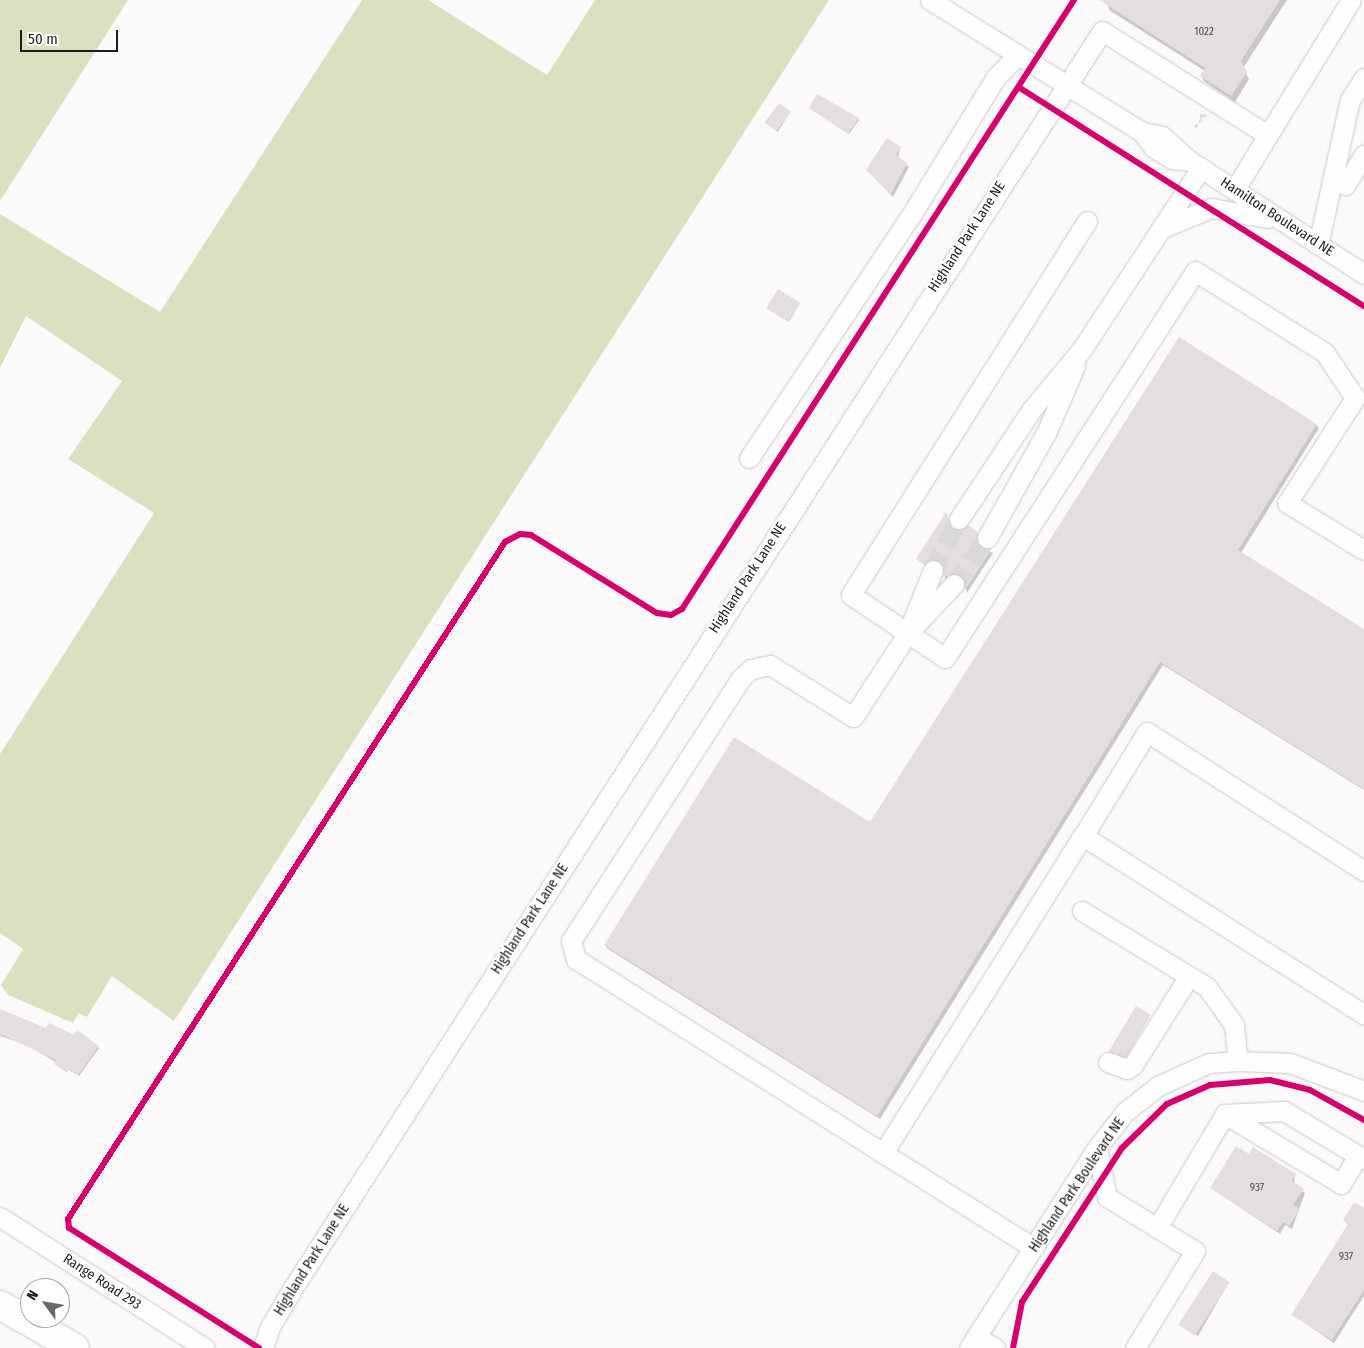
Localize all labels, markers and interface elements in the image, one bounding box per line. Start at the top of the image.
scale bar [22,20,120,52]
house number: 1022 [1194,25,1214,39]
text: 50 m [28,30,58,48]
street label: Hamilton Boulevard NE [1217,174,1337,260]
street label: Highland Park Lane NE [925,179,1009,295]
street label: Highland Park Lane NE [706,520,790,636]
street label: Highland Park Lane NE [488,861,572,977]
street label: Highland Park Boulevard NE [1026,1114,1128,1256]
house number: 937 [1250,1181,1264,1195]
street label: Highland Park Lane NE [271,1201,353,1319]
house number: 937 [1339,1250,1353,1264]
street label: Range Road 293 [60,1251,144,1313]
north arrow [20,1278,70,1328]
text: N [23,1287,42,1303]

